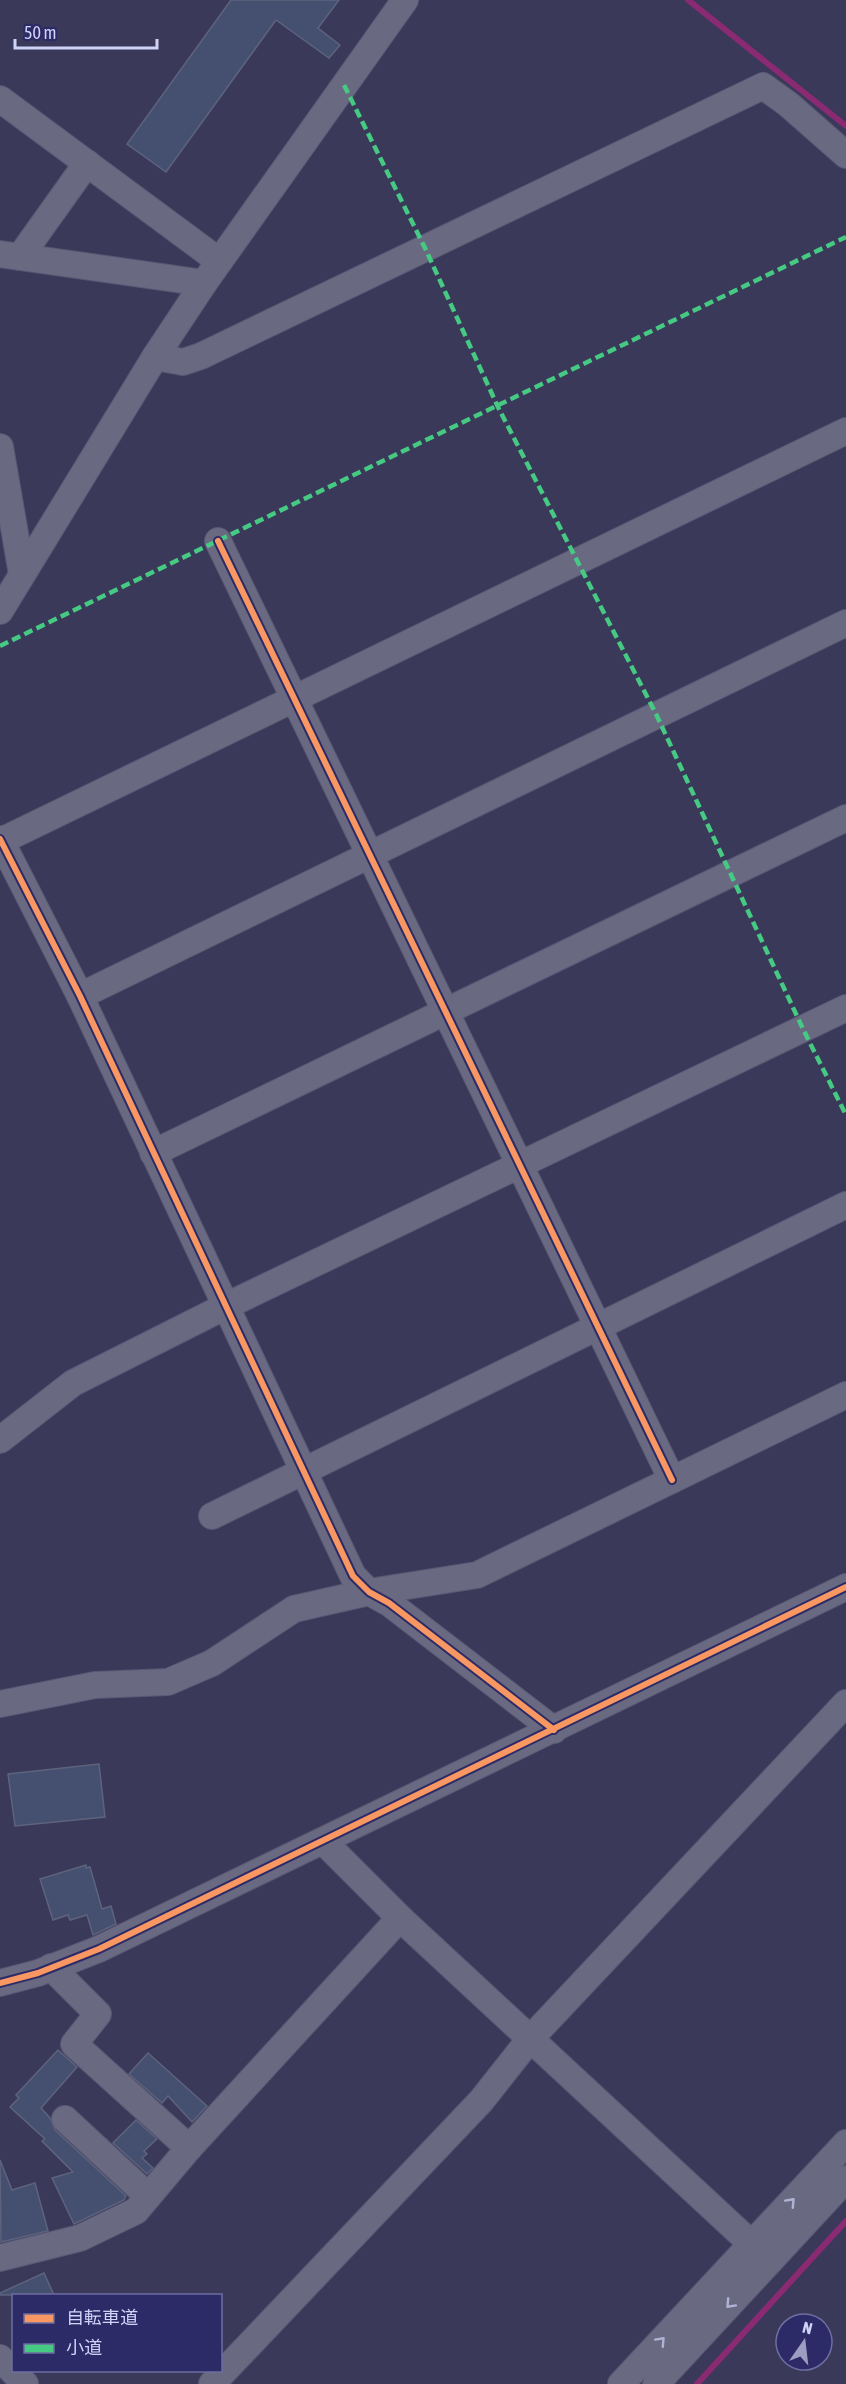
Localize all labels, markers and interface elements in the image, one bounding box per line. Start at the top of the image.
scale bar [15,12,158,50]
text: 50 m [24,22,56,43]
one-way arrow [784,2199,795,2209]
legend [12,2294,222,2372]
one-way arrow [726,2298,737,2308]
text: 自転車道 [66,2307,138,2328]
north arrow [774,2312,834,2372]
text: N [801,2318,814,2337]
text: 小道 [66,2337,102,2358]
one-way arrow [654,2338,665,2348]

